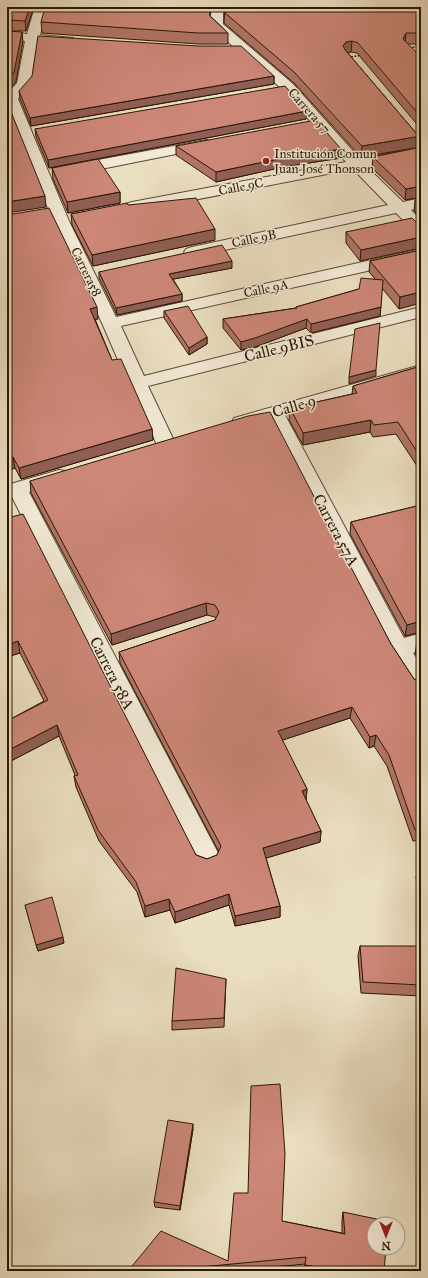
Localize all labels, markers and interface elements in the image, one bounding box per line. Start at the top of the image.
street label: Carrera 57 [284,85,334,137]
place label: Institución Comun Juan José Thonson [272,146,377,177]
marker: Institución Comun Juan José Thonson [261,156,271,166]
street label: Calle 9C [217,175,265,199]
street label: Calle 9B [230,226,278,252]
street label: Carrera58 [67,245,105,299]
street label: Calle 9A [242,276,290,302]
street label: Calle 9BIS [242,330,316,366]
street label: Calle 9 [270,391,318,421]
street label: Carrera 57A [309,491,363,570]
street label: Carrera 58A [86,633,139,713]
north arrow [366,1216,406,1256]
text: N [381,1239,391,1252]

